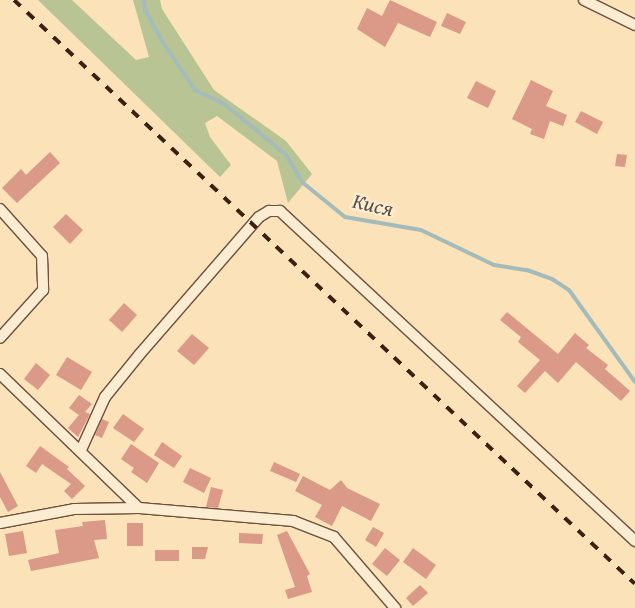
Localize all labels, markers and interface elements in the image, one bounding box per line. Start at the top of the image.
water label: Кися [350,188,396,222]

